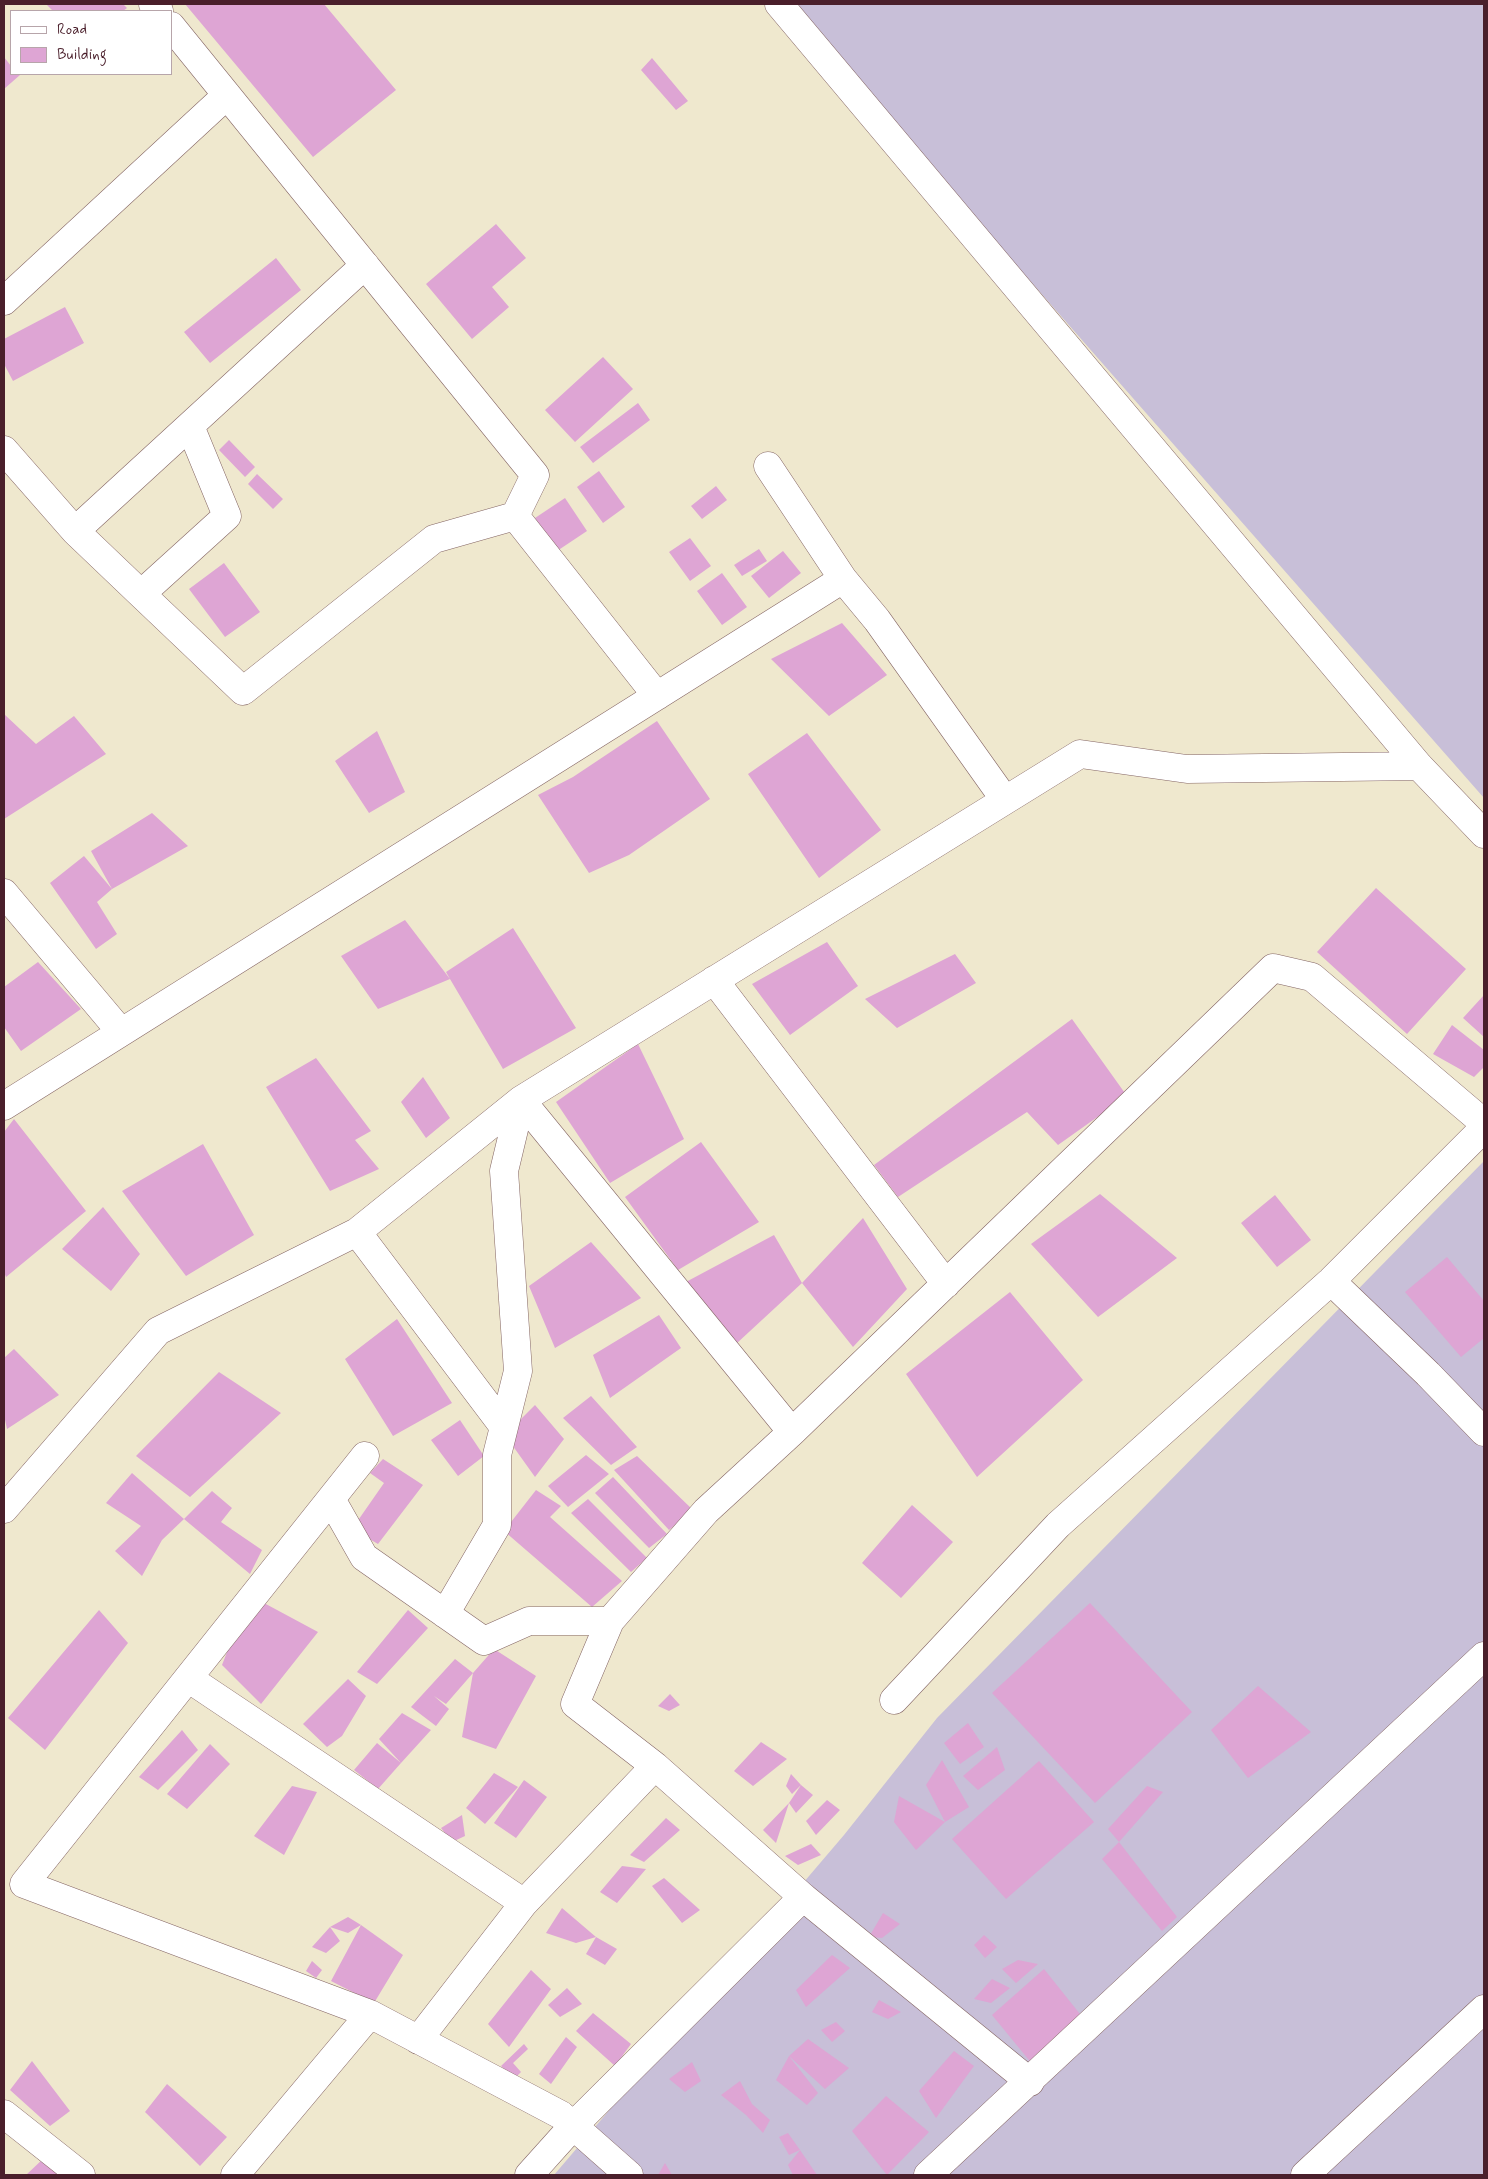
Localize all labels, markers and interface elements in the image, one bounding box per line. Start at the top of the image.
legend [10,10,172,75]
text: Road [57,20,87,40]
text: Building [57,45,107,65]

